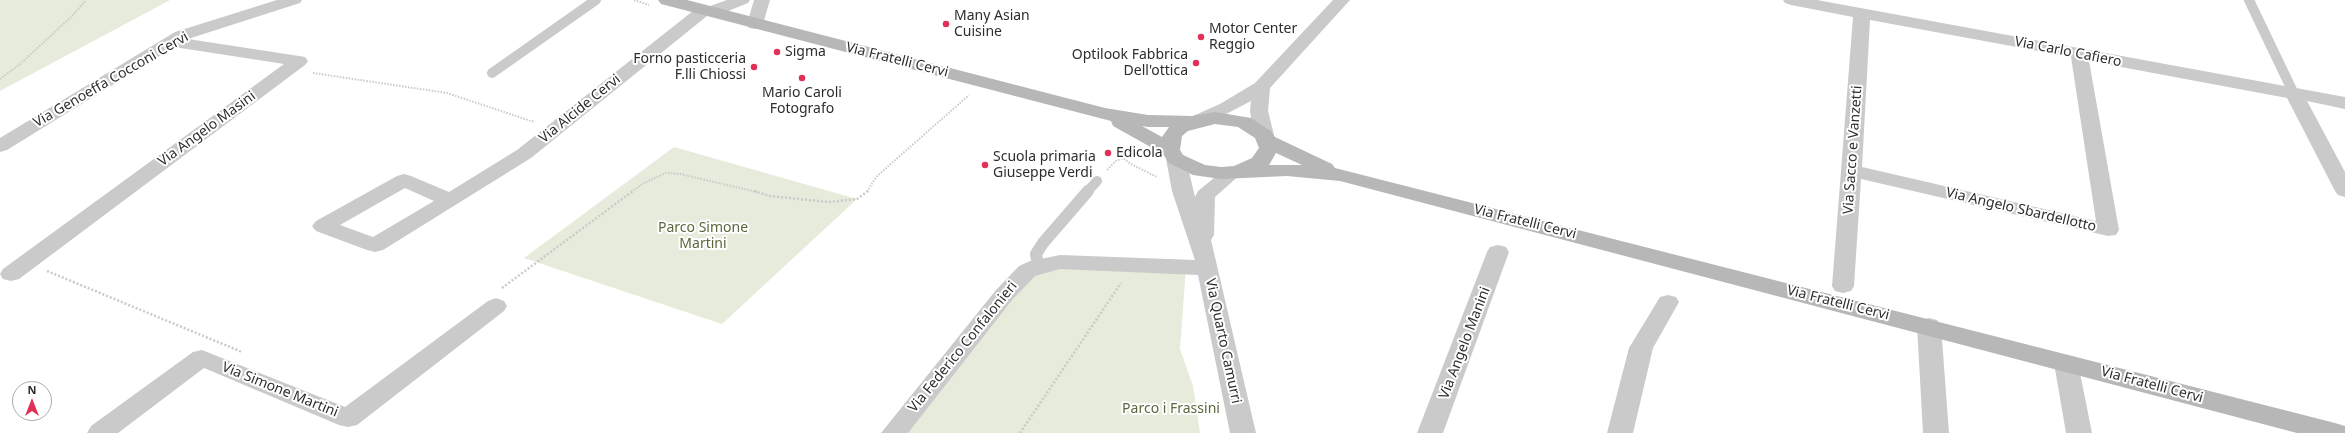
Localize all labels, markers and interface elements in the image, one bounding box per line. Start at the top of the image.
place label: Many Asian Cuisine [954,8,1030,40]
marker: Many Asian Cuisine [941,19,951,29]
place label: Motor Center Reggio [1209,21,1297,54]
street label: Via Genoeffa Cocconi Cervi [31,29,191,131]
marker: Motor Center Reggio [1196,32,1206,42]
street label: Via Carlo Cafiero [2013,33,2123,71]
street label: Via Fratelli Cervi [844,39,950,81]
place label: Sigma [785,44,826,60]
marker: Sigma [772,47,782,57]
place label: Optilook Fabbrica Dell'ottica [1072,47,1188,80]
place label: Forno pasticceria F.lli Chiossi [633,51,746,84]
marker: Optilook Fabbrica Dell'ottica [1191,58,1201,68]
marker: Forno pasticceria F.lli Chiossi [749,62,759,72]
street label: Via Alcide Cervi [536,71,624,147]
marker: Mario Caroli Fotografo [797,73,807,83]
place label: Mario Caroli Fotografo [762,85,842,118]
street label: Via Sacco e Vanzetti [1840,85,1866,215]
street label: Via Angelo Masini [155,88,259,170]
place label: Edicola [1116,145,1163,161]
marker: Edicola [1103,148,1113,158]
place label: Scuola primaria Giuseppe Verdi [993,149,1096,182]
marker: Scuola primaria Giuseppe Verdi [980,160,990,170]
street label: Via Angelo Sbardellotto [1944,185,2098,235]
street label: Via Fratelli Cervi [1472,201,1578,243]
park label: Parco Simone Martini [658,220,748,252]
street label: Via Quarto Camurri [1202,277,1244,405]
street label: Via Federico Confalonieri [905,278,1021,416]
street label: Via Fratelli Cervi [1785,282,1891,324]
street label: Via Angelo Manini [1436,285,1494,401]
street label: Via Simone Martini [219,359,341,421]
street label: Via Fratelli Cervi [2099,363,2205,407]
north arrow [12,381,52,421]
text: N [28,382,36,397]
park label: Parco i Frassini [1122,401,1220,417]

